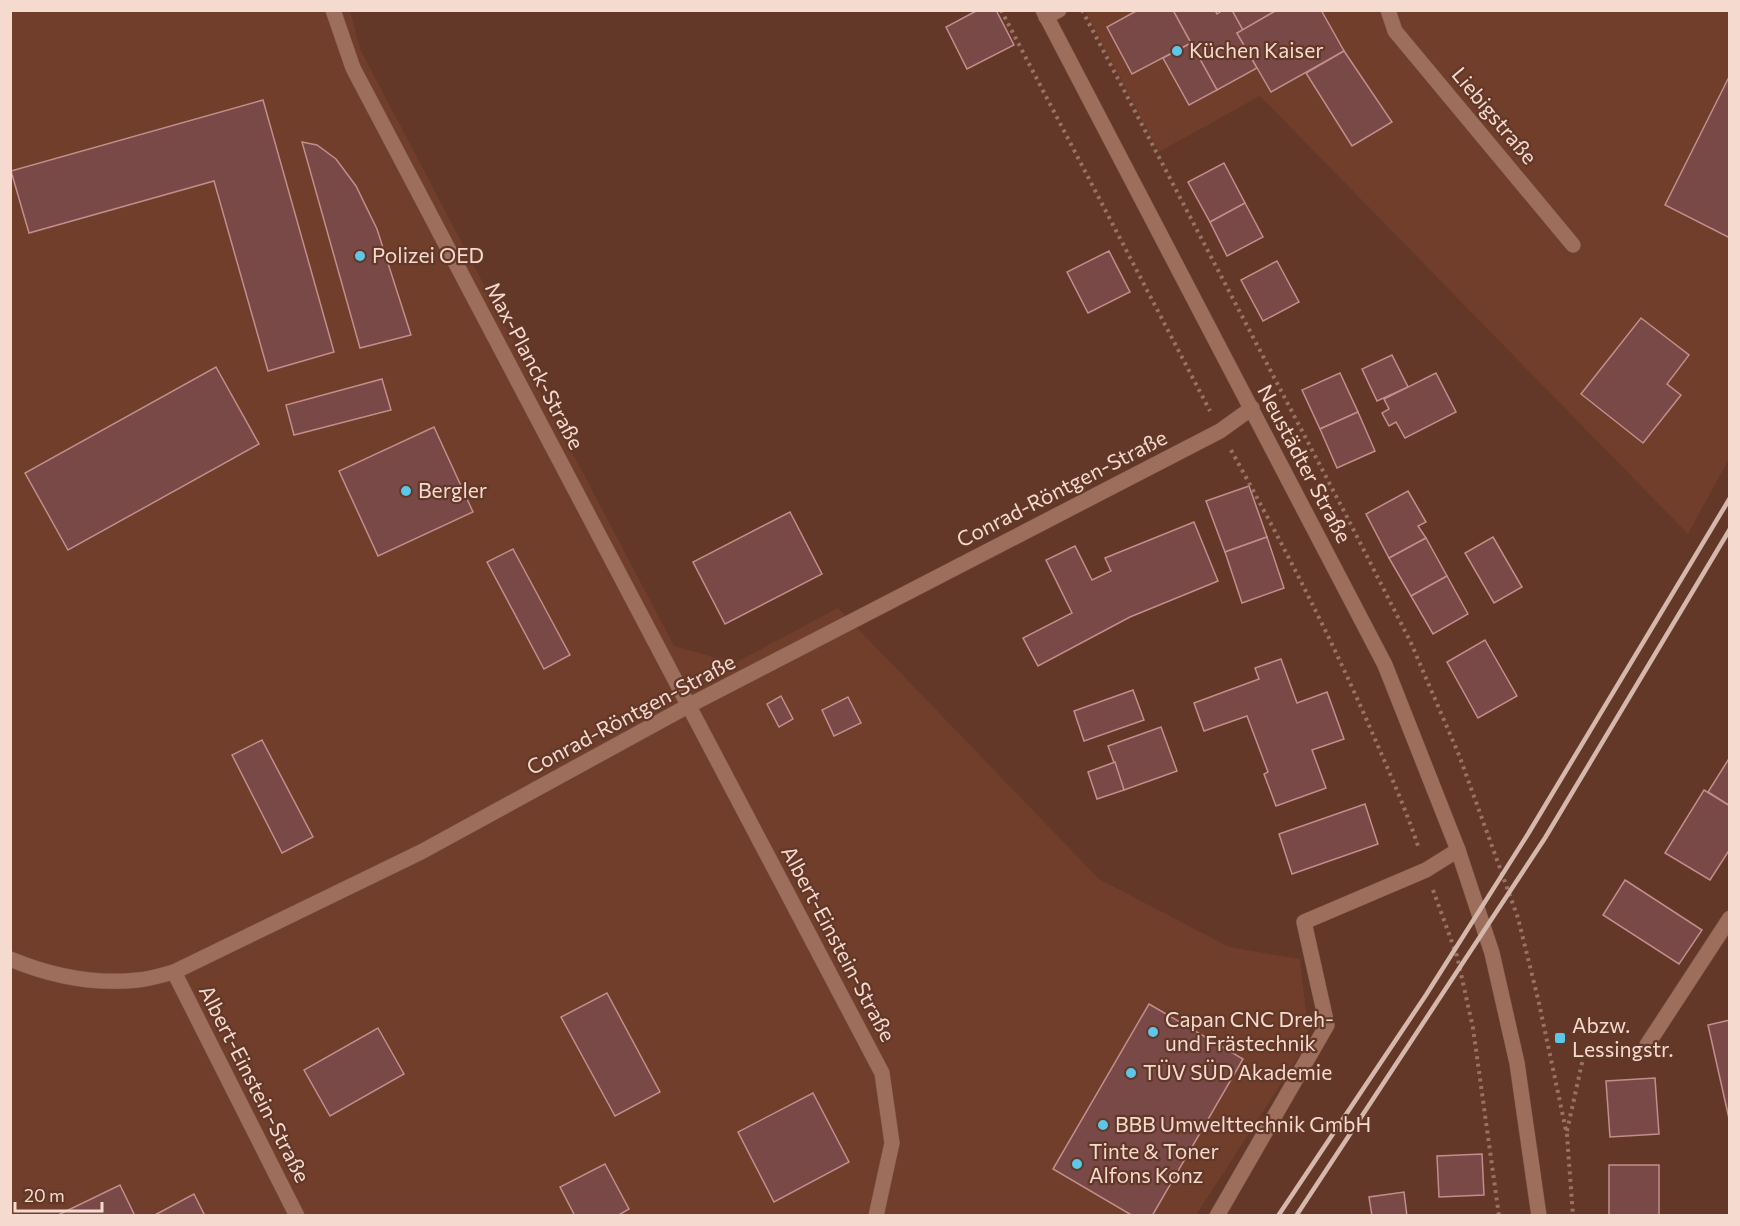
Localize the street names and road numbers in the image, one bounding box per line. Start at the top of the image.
street label: Liebigstraße [1447,62,1543,169]
street label: Max-Planck-Straße [481,277,590,453]
street label: Neustädter Straße [1253,380,1358,547]
street label: Conrad-Röntgen-Straße [952,424,1171,552]
street label: Conrad-Röntgen-Straße [522,648,739,779]
street label: Albert-Einstein-Straße [777,841,902,1045]
street label: Albert-Einstein-Straße [195,980,316,1186]

